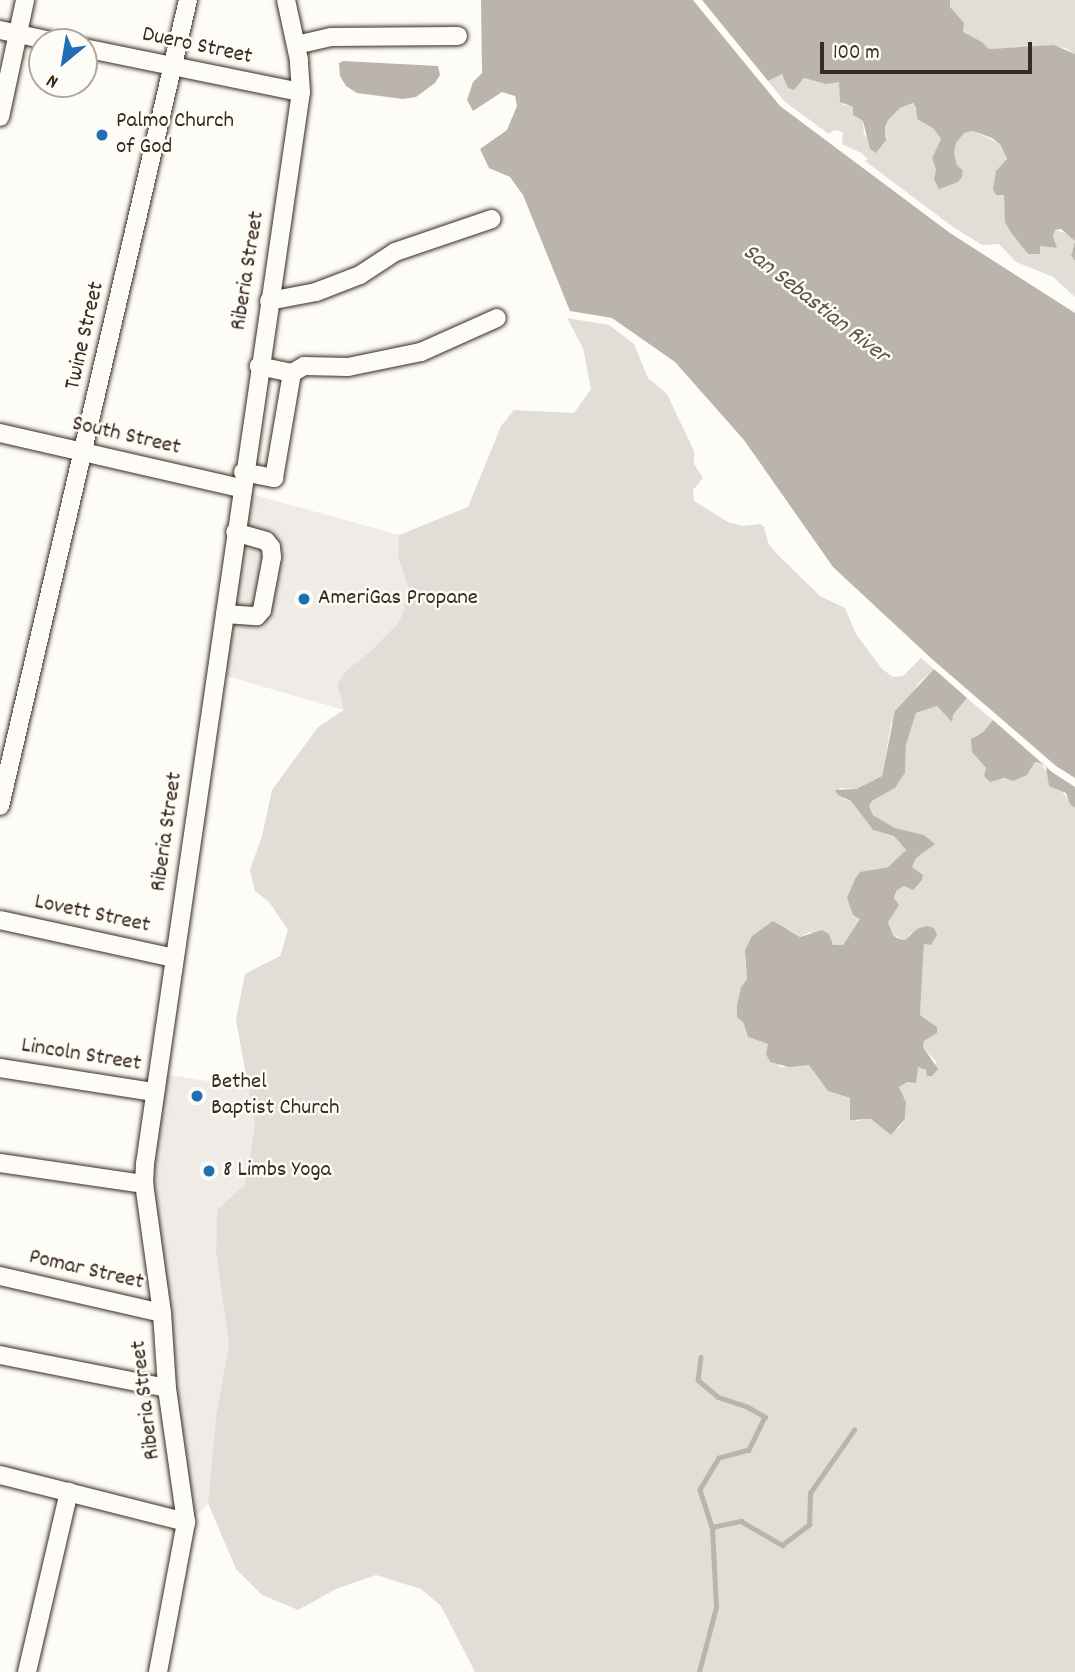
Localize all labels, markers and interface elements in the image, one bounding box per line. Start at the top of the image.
street label: Duero Street [139,22,255,72]
north arrow [28,28,98,98]
scale bar [823,28,1035,72]
text: 100 m [833,39,880,69]
text: N [42,66,64,94]
place label: Palmo Church of God [116,108,234,162]
marker: Palmo Church of God [94,127,110,143]
street label: Riberia Street [226,209,272,333]
water label: San Sebastian River [736,239,894,371]
street label: Twine Street [60,279,112,393]
street label: South Street [69,411,183,463]
place label: AmeriGas Propane [318,585,478,613]
marker: AmeriGas Propane [296,591,312,607]
street label: Riberia Street [146,771,190,893]
street label: Lovett Street [32,889,152,941]
street label: Lincoln Street [19,1033,143,1079]
place label: Bethel Baptist Church [211,1069,340,1123]
marker: Bethel Baptist Church [189,1088,205,1104]
place label: 8 Limbs Yoga [223,1157,331,1185]
marker: 8 Limbs Yoga [201,1163,217,1179]
street label: Pomar Street [26,1244,146,1298]
street label: Riberia Street [126,1339,168,1461]

